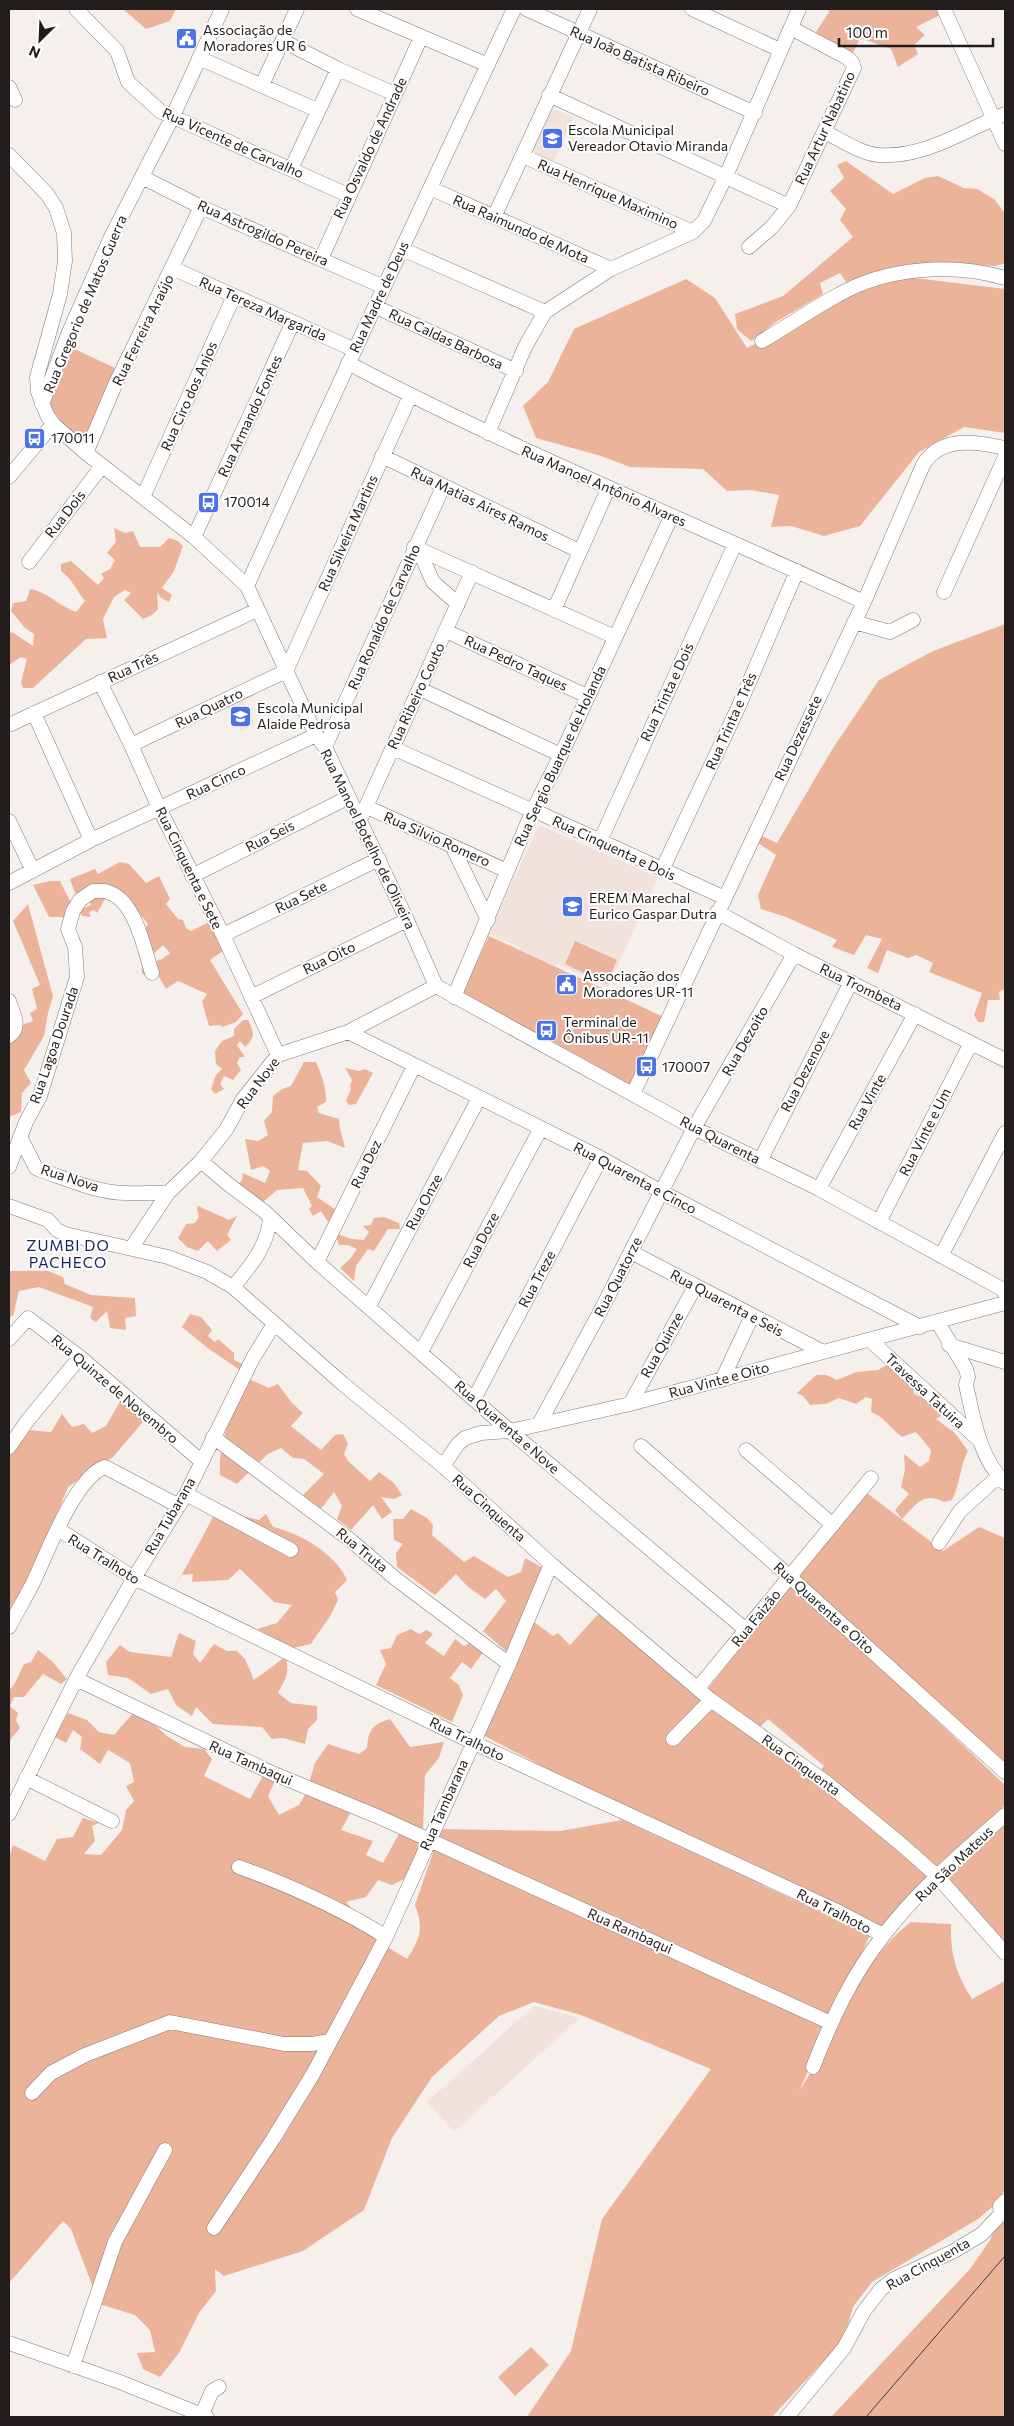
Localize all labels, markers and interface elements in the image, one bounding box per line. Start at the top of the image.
north arrow [15,15,65,65]
scale bar [839,15,993,47]
place label: Associação de Moradores UR 6 [203,21,307,54]
street label: Rua João Batista Ribeiro [567,22,713,99]
text: 100 m [846,23,888,41]
public building icon: Associação de Moradores UR 6 [175,26,199,50]
text: N [26,42,43,62]
street label: Rua Artur Nabatino [791,68,858,187]
street label: Rua Osvaldo de Andrade [329,74,410,221]
street label: Rua Vicente de Carvalho [160,104,307,181]
place label: Escola Municipal Vereador Otavio Miranda [568,121,728,154]
school or university icon: Escola Municipal Vereador Otavio Miranda [540,126,564,150]
street label: Rua Henrique Maximino [535,155,681,232]
street label: Rua Raimundo de Mota [450,191,592,266]
street label: Rua Astrogildo Pereira [195,196,331,269]
street label: Rua Gregorio de Matos Guerra [39,212,130,395]
street label: Rua Madre de Deus [345,238,412,355]
street label: Rua Ferreira Araújo [108,271,177,388]
street label: Rua Tereza Margarida [197,273,330,344]
street label: Rua Caldas Barbosa [386,305,506,372]
street label: Rua Ciro dos Anjos [157,338,220,453]
street label: Rua Armando Fontes [214,352,285,479]
bus stop icon: 170011 [23,426,47,450]
place label: 170011 [51,429,95,446]
street label: Rua Manoel Antônio Alvares [519,441,689,530]
street label: Rua Matias Aires Ramos [408,463,552,544]
street label: Rua Silveira Martins [314,472,381,594]
street label: Rua Dois [41,486,88,541]
bus stop icon: 170014 [196,490,220,514]
place label: 170014 [224,493,271,510]
street label: Rua Ronaldo de Carvalho [344,541,423,692]
street label: Rua Pedro Taques [462,631,571,694]
street label: Rua Ribeiro Couto [383,640,448,752]
street label: Rua Trinta e Dois [636,640,697,744]
street label: Rua Três [105,647,161,686]
street label: Rua Sergio Buarque de Holanda [510,663,609,849]
street label: Rua Trinta e Três [701,669,760,772]
street label: Rua Quatro [172,684,245,731]
street label: Rua Dezessete [770,692,825,783]
place label: Escola Municipal Alaide Pedrosa [257,699,363,732]
school or university icon: Escola Municipal Alaide Pedrosa [229,704,253,728]
street label: Rua Manoel Botelho de Oliveira [317,746,420,932]
street label: Rua Cinco [183,760,248,803]
street label: Rua Cinquenta e Sete [152,804,226,932]
street label: Rua Silvio Romero [381,807,493,870]
street label: Rua Cinquenta e Dois [550,811,679,884]
street label: Rua Seis [242,816,297,855]
street label: Rua Sete [272,877,330,916]
place label: EREM Marechal Eurico Gaspar Dutra [589,889,717,922]
school or university icon: EREM Marechal Eurico Gaspar Dutra [561,894,585,918]
street label: Rua Oito [300,938,358,978]
street label: Rua Trombeta [817,959,905,1014]
place label: Associação dos Moradores UR-11 [583,967,693,1000]
public building icon: Associação dos Moradores UR-11 [555,972,579,996]
street label: Rua Lagoa Dourada [25,984,82,1106]
street label: Rua Dezoito [718,1003,771,1079]
place label: Terminal de Ônibus UR-11 [563,1013,649,1046]
bus stop icon: Terminal de Ônibus UR-11 [535,1018,559,1042]
street label: Rua Dezenove [777,1027,832,1115]
street label: Rua Nove [233,1054,282,1112]
bus stop icon: 170007 [634,1055,658,1079]
place label: 170007 [662,1058,710,1075]
street label: Rua Vinte [844,1071,889,1133]
street label: Rua Vinte e Um [895,1085,954,1179]
street label: Rua Quarenta [677,1112,763,1167]
street label: Rua Dez [347,1137,385,1191]
street label: Rua Quarenta e Cinco [571,1138,700,1217]
street label: Rua Nova [39,1160,101,1195]
street label: Rua Onze [402,1171,445,1233]
street label: Rua Doze [459,1209,502,1270]
street label: Rua Quatorze [590,1234,645,1320]
district label: ZUMBI DO PACHECO [26,1236,110,1271]
street label: Rua Treze [514,1247,559,1310]
street label: Rua Quarenta e Seis [668,1266,787,1340]
street label: Rua Quinze [637,1309,687,1381]
street label: Rua Quinze de Novembro [48,1331,182,1447]
street label: Travessa Tatuira [882,1349,969,1432]
street label: Rua Vinte e Oito [667,1358,771,1401]
street label: Rua Quarenta e Nove [451,1376,563,1477]
street label: Rua Cinquenta [449,1470,530,1545]
street label: Rua Tubarana [141,1474,199,1557]
street label: Rua Truta [333,1524,392,1576]
street label: Rua Tralhoto [65,1530,143,1587]
street label: Rua Quarenta e Oito [771,1558,878,1657]
street label: Rua Faizão [727,1586,784,1650]
street label: Rua Tralhoto [427,1713,508,1764]
street label: Rua Cinquenta [759,1730,844,1799]
street label: Rua Tambaqui [207,1737,296,1789]
street label: Rua Tambarana [416,1757,471,1853]
street label: Rua São Mateus [911,1822,996,1905]
street label: Rua Tralhoto [794,1884,874,1937]
street label: Rua Rambaqui [585,1904,675,1957]
street label: Rua Cinquenta [883,2234,972,2293]

